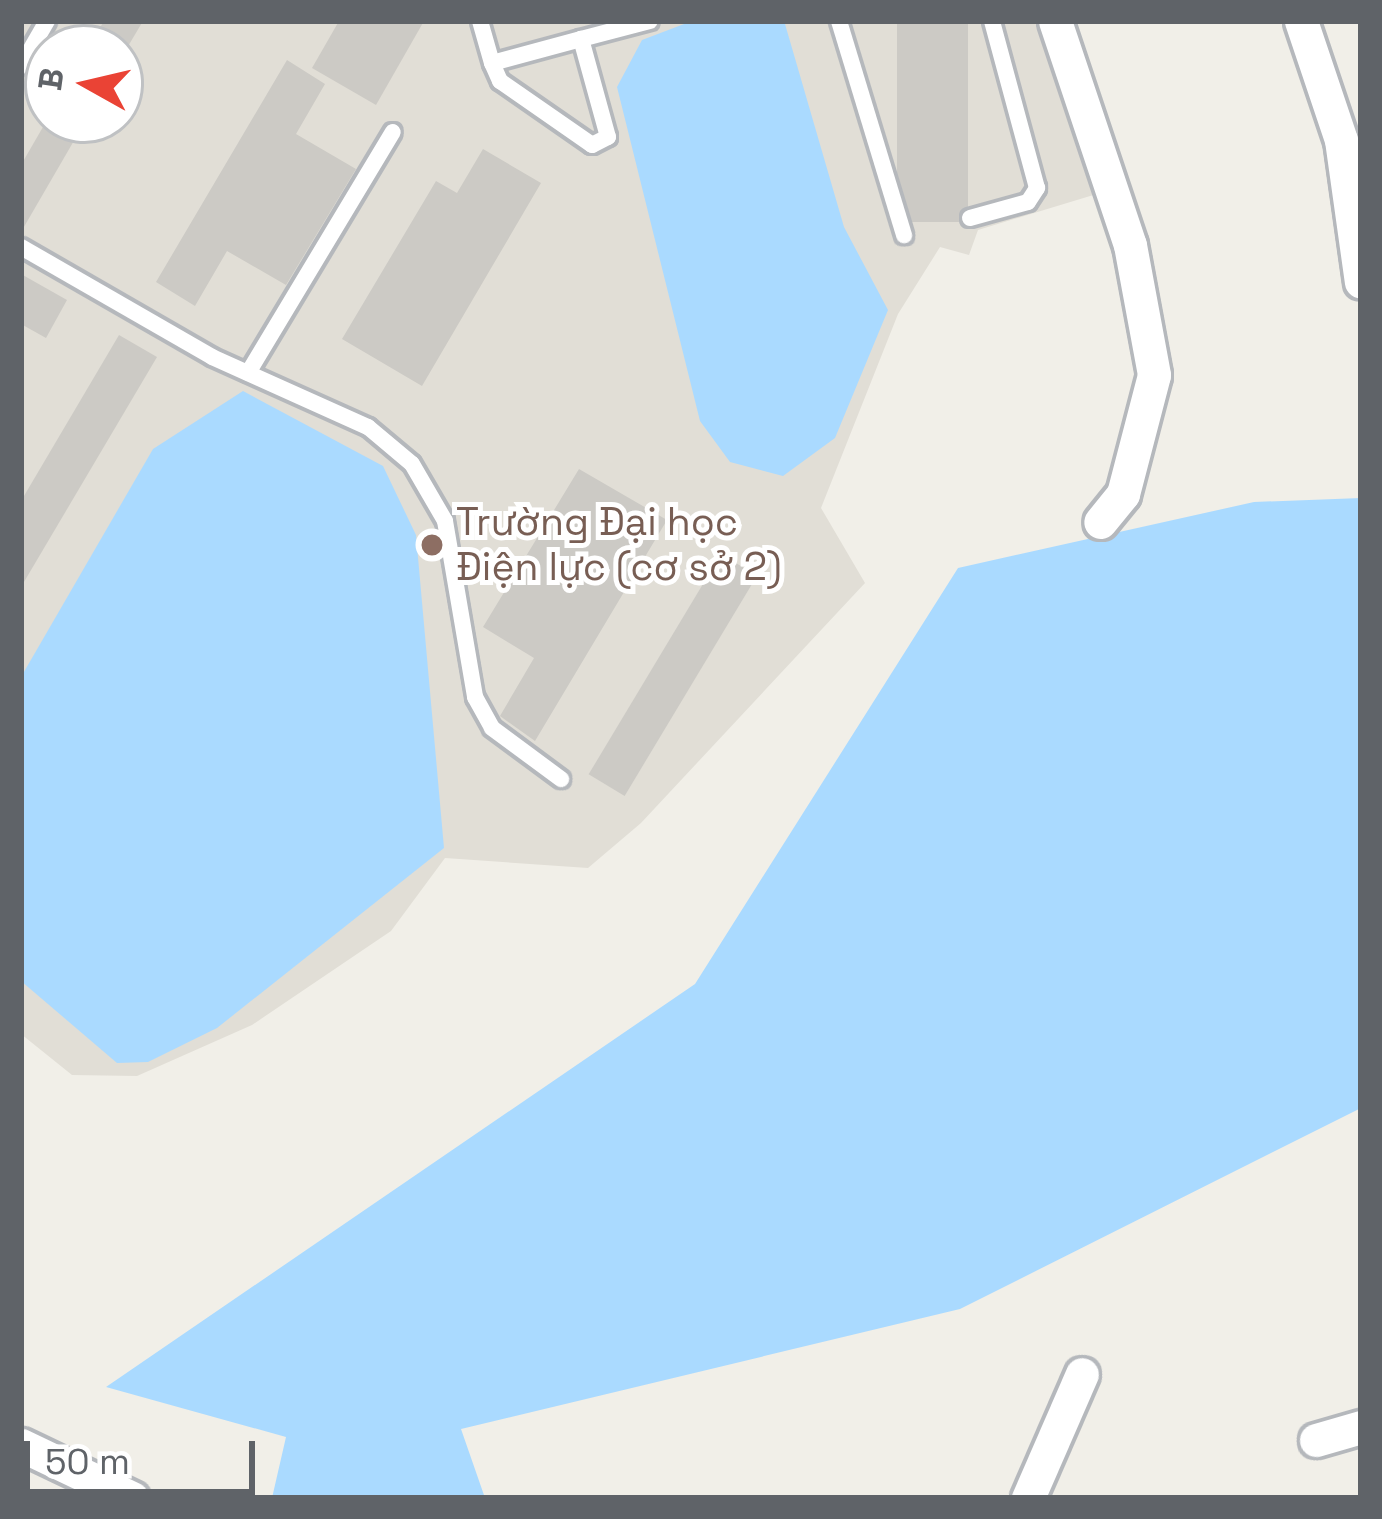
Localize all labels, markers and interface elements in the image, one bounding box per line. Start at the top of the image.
north arrow [24,24,144,144]
text: B [29,66,74,93]
place label: Trường Đại học Điện lực (cơ sở 2) [456,500,782,591]
marker: Trường Đại học Điện lực (cơ sở 2) [419,532,445,558]
scale bar [30,1417,261,1491]
text: 50 m [45,1439,130,1485]

